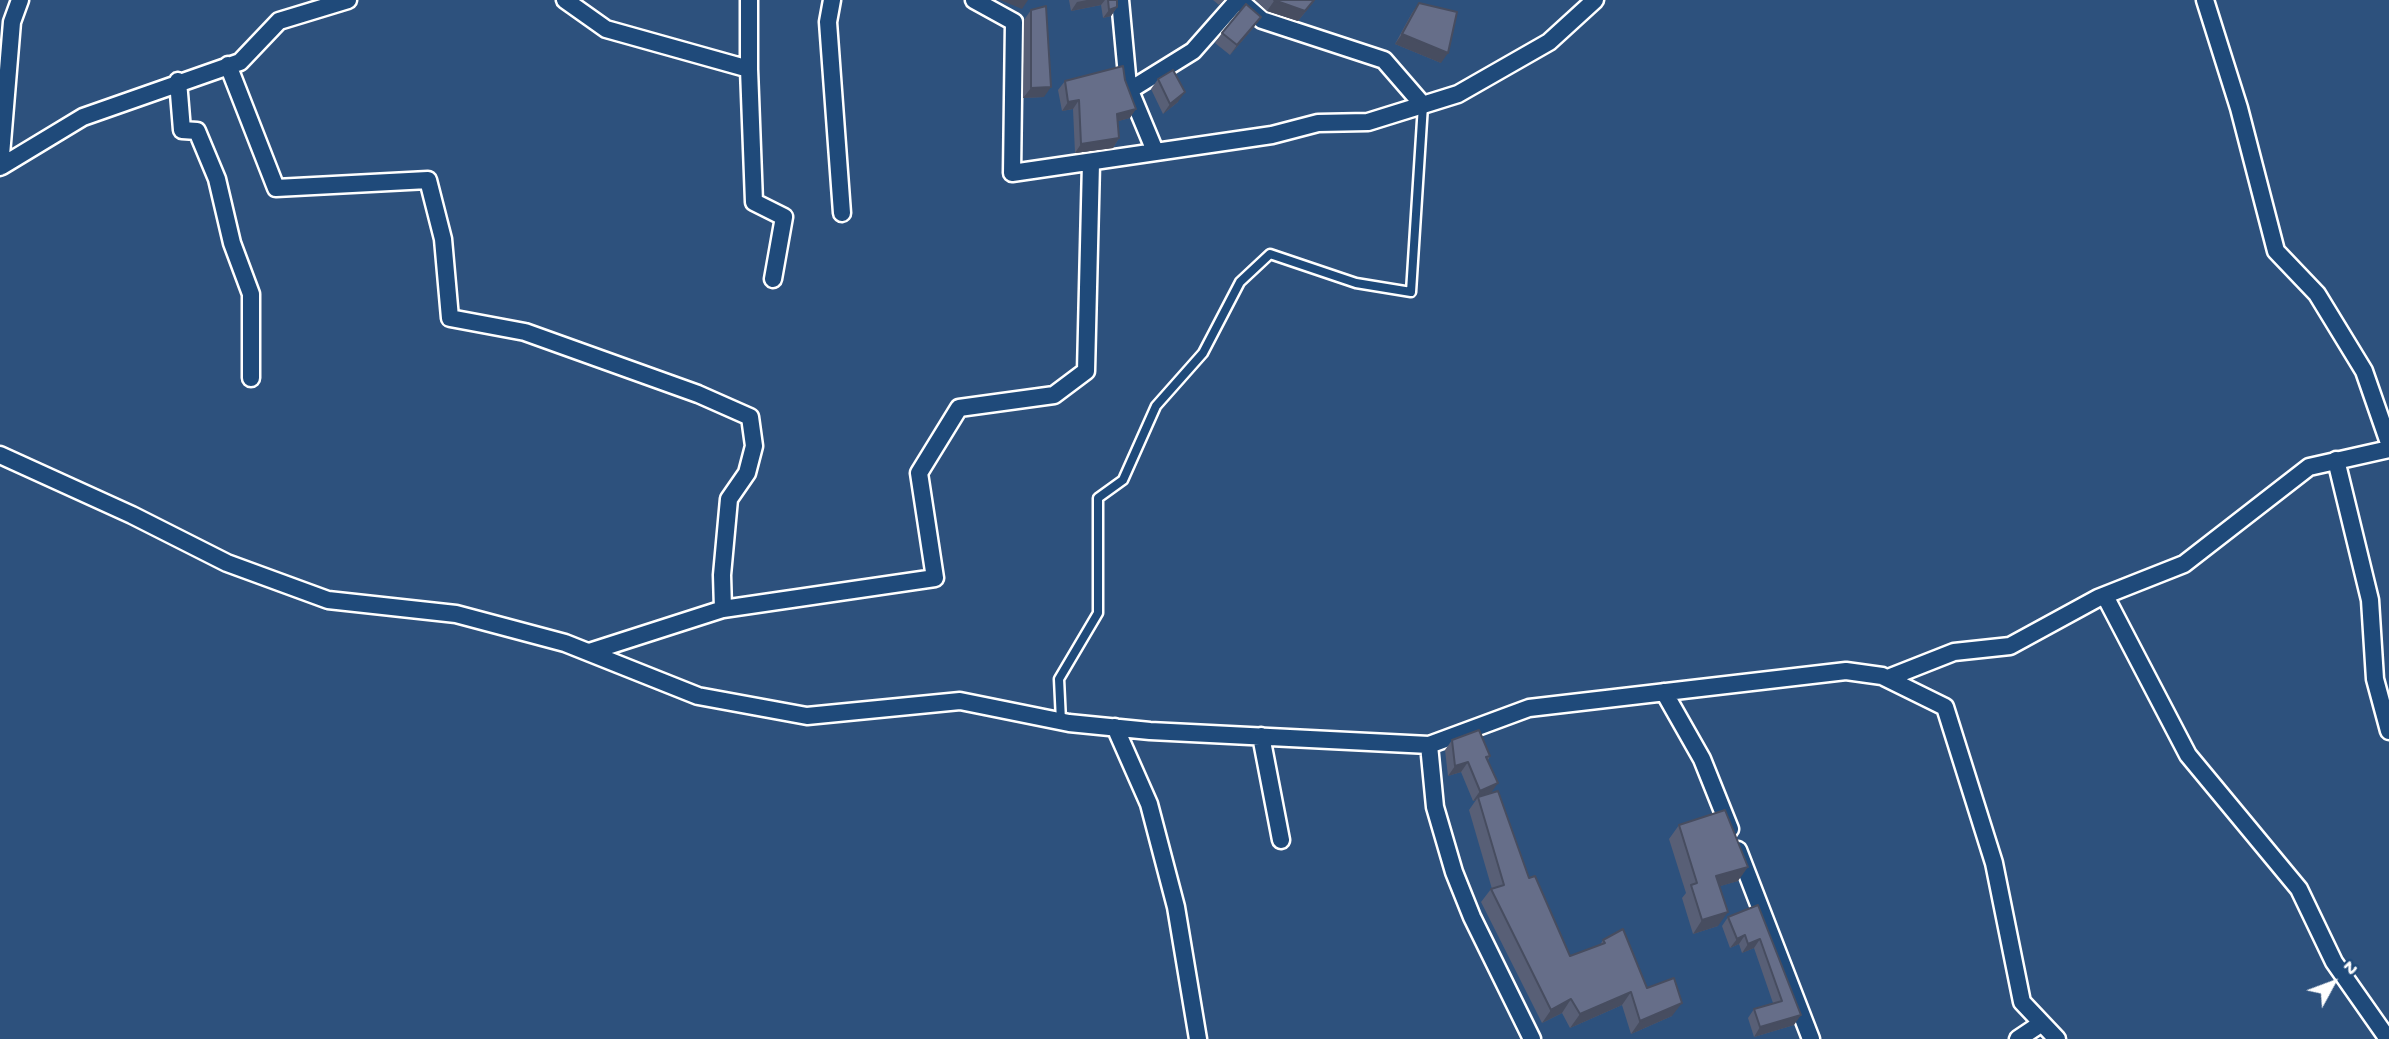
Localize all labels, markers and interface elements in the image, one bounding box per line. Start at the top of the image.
north arrow [2298,948,2368,1018]
text: N [2336,957,2362,981]

